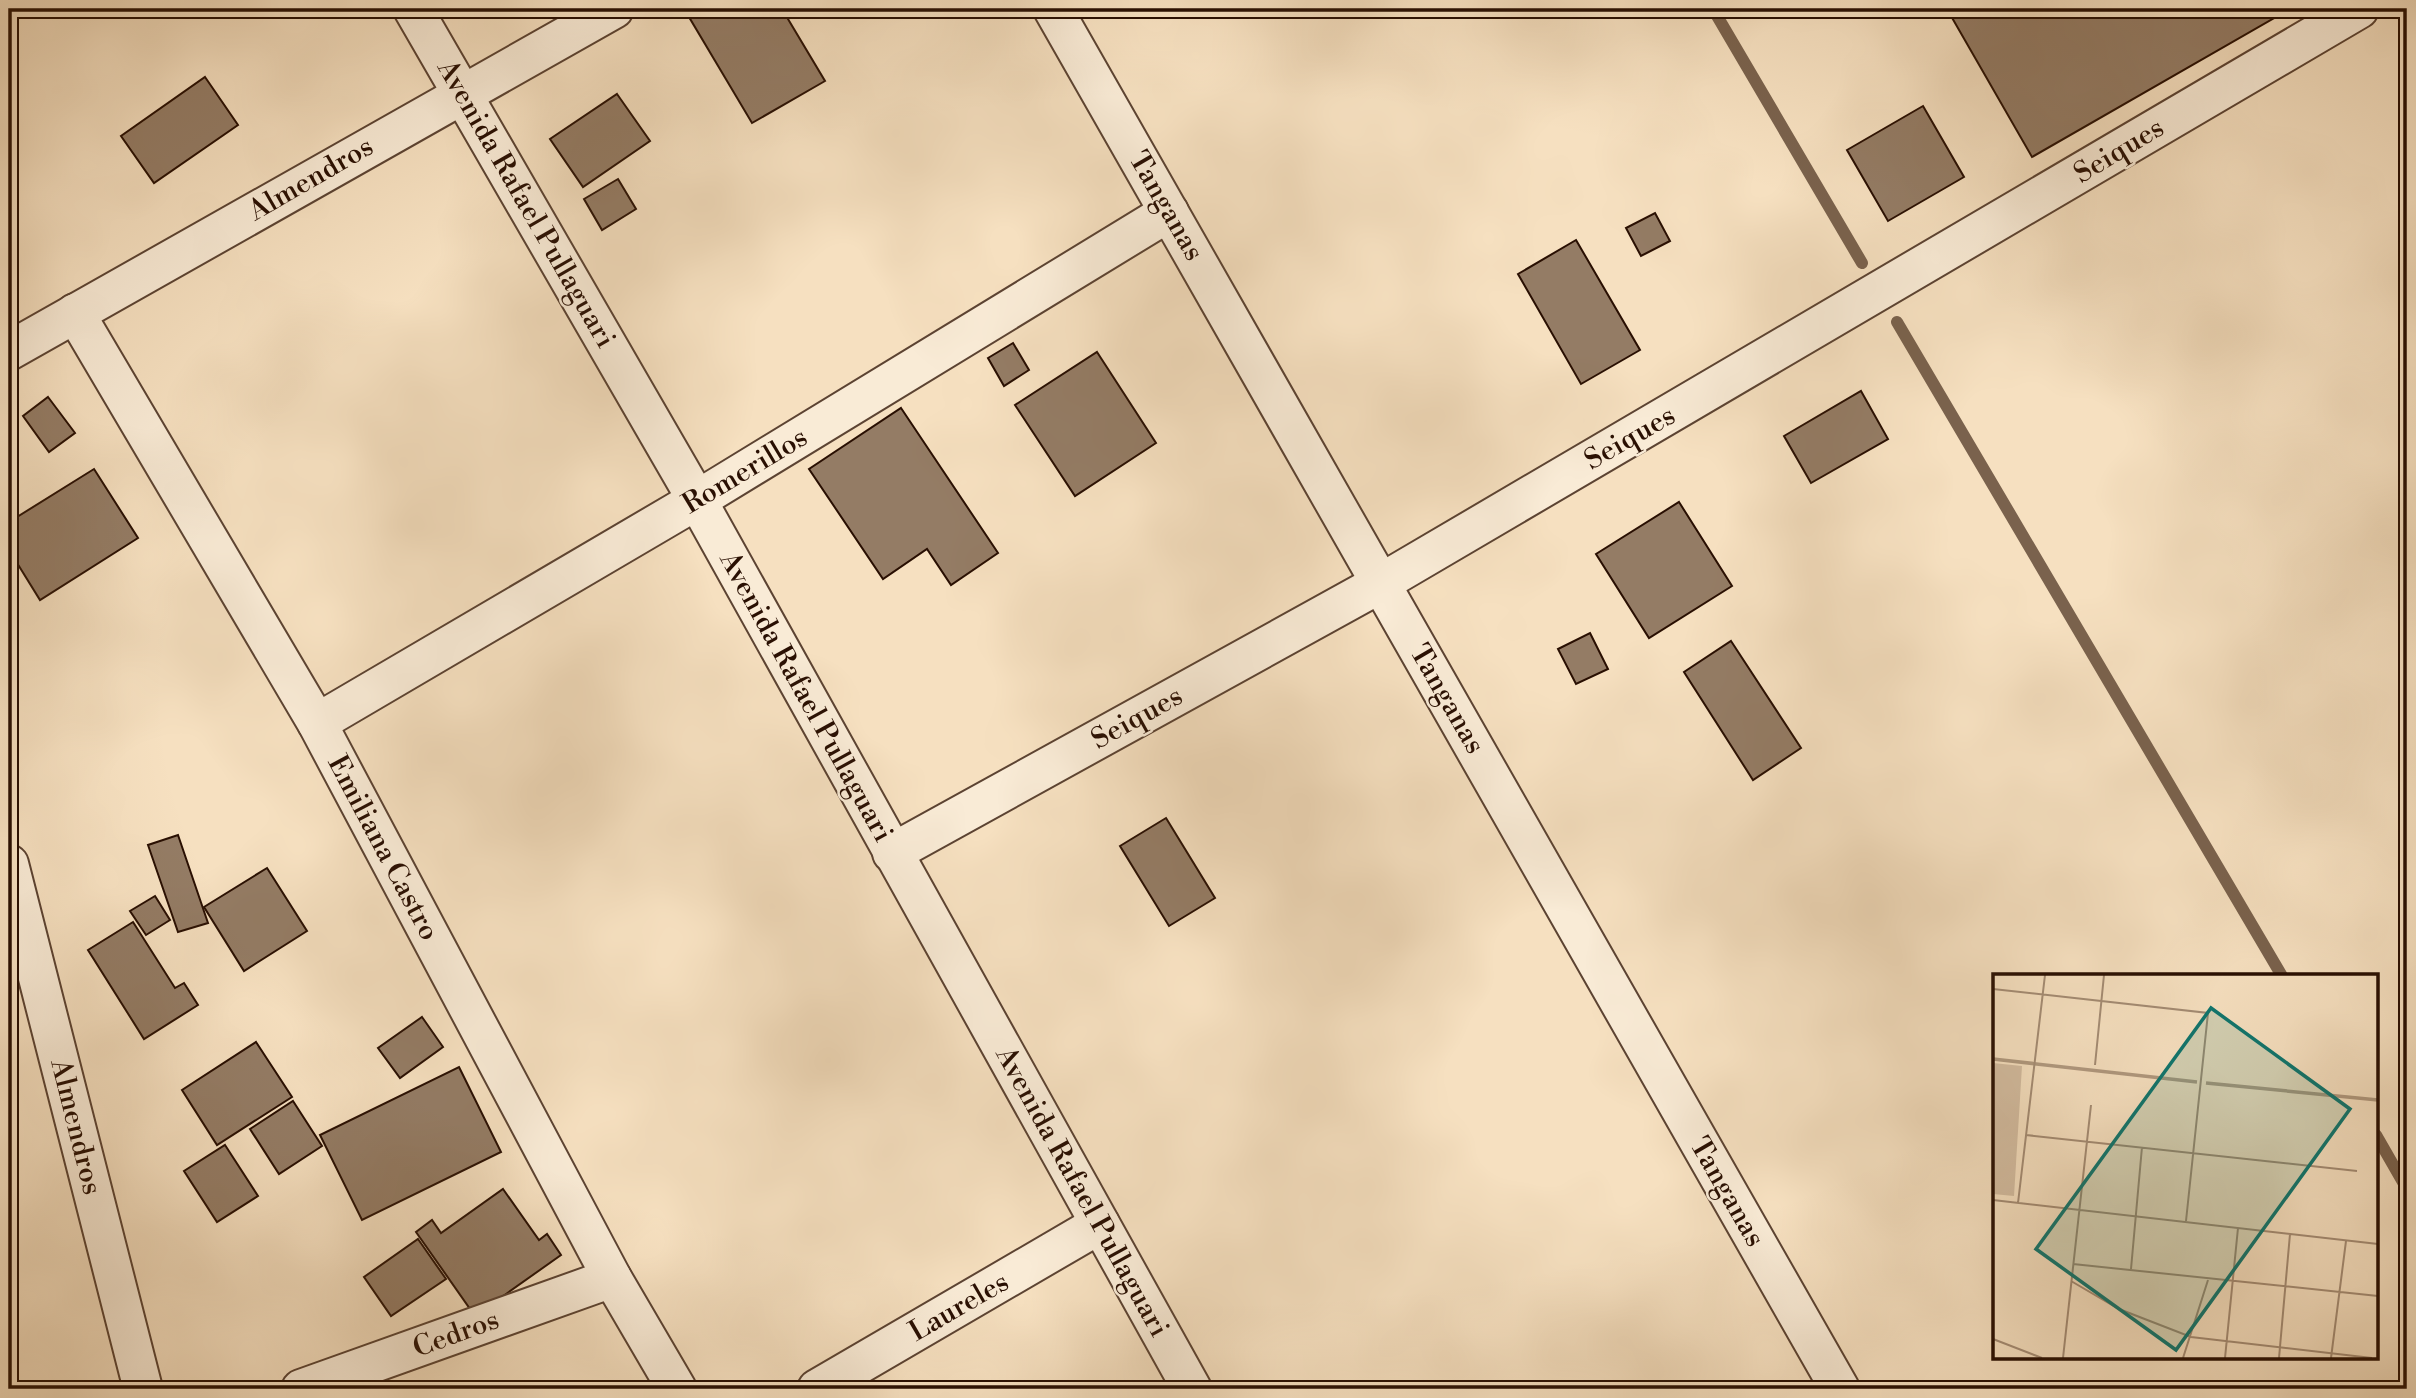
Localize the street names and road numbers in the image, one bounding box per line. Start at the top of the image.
street label: Avenida Rafael Pullaguari [429,53,623,354]
street label: Seiques [2068,110,2170,192]
street label: Almendros [241,129,380,229]
street label: Tanganas [1121,145,1211,267]
street label: Seiques [1578,398,1682,478]
street label: Romerillos [676,420,814,522]
street label: Avenida Rafael Pullaguari [711,545,900,848]
street label: Tanganas [1402,638,1492,760]
street label: Seiques [1085,679,1189,757]
street label: Emiliana Castro [319,749,447,947]
street label: Avenida Rafael Pullaguari [987,1040,1176,1343]
street label: Almendros [42,1055,110,1198]
street label: Tanganas [1682,1131,1772,1253]
street label: Laureles [903,1265,1015,1349]
street label: Cedros [408,1302,504,1366]

